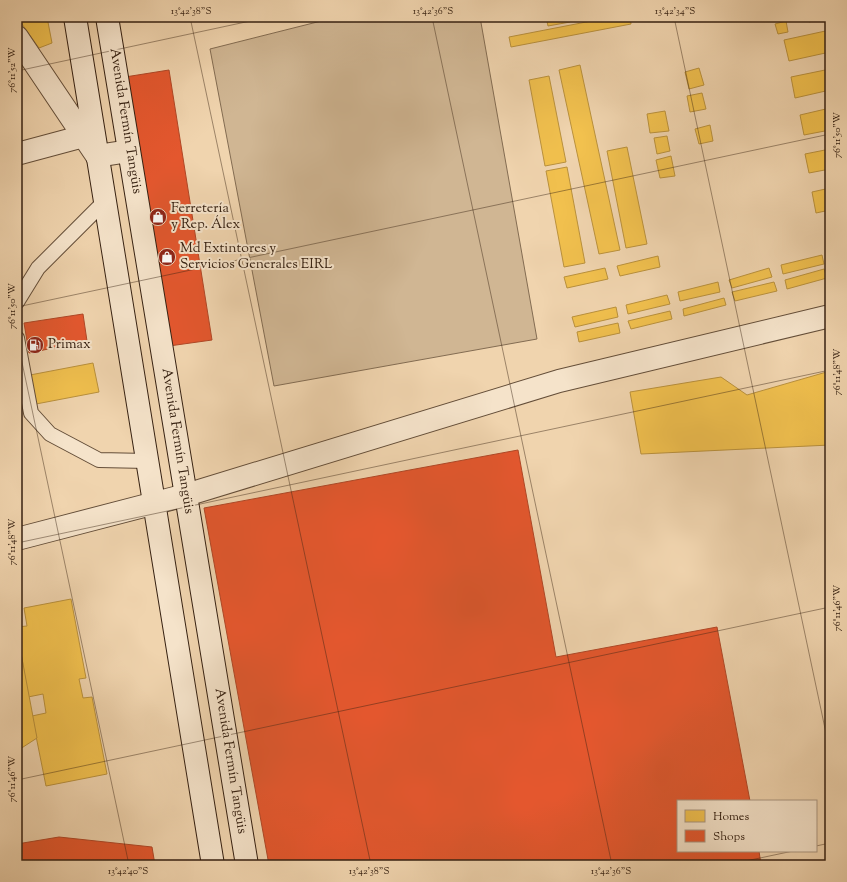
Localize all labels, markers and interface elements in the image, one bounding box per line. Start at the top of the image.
text: 13°42'38"S [171,4,211,19]
text: 13°42'36"S [413,4,453,19]
text: 13°42'34"S [655,4,695,19]
text: 76°11'52"W [5,47,20,93]
street label: Avenida Fermín Tangüis [104,47,146,195]
text: 76°11'50"W [830,112,845,158]
place label: Ferretería y Rep. Álex [171,199,240,235]
shop icon: Ferretería y Rep. Álex [148,207,168,227]
place label: Md Extintores y Servicios Generales EIRL [180,239,333,275]
shop icon: Md Extintores y Servicios Generales EIRL [157,247,177,267]
text: 76°11'50"W [5,283,20,329]
fuel station icon: Primax [25,335,45,355]
place label: Primax [48,335,91,355]
text: 76°11'48"W [830,349,845,395]
street label: Avenida Fermín Tangüis [156,367,198,515]
text: 76°11'48"W [5,519,20,565]
text: 76°11'46"W [830,585,845,631]
street label: Avenida Fermín Tangüis [209,687,251,835]
text: 76°11'46"W [5,756,20,802]
legend [677,800,817,852]
text: Homes [713,808,749,826]
text: Shops [713,828,745,846]
text: 13°42'40"S [108,864,148,879]
text: 13°42'38"S [349,864,389,879]
text: 13°42'36"S [591,864,631,879]

